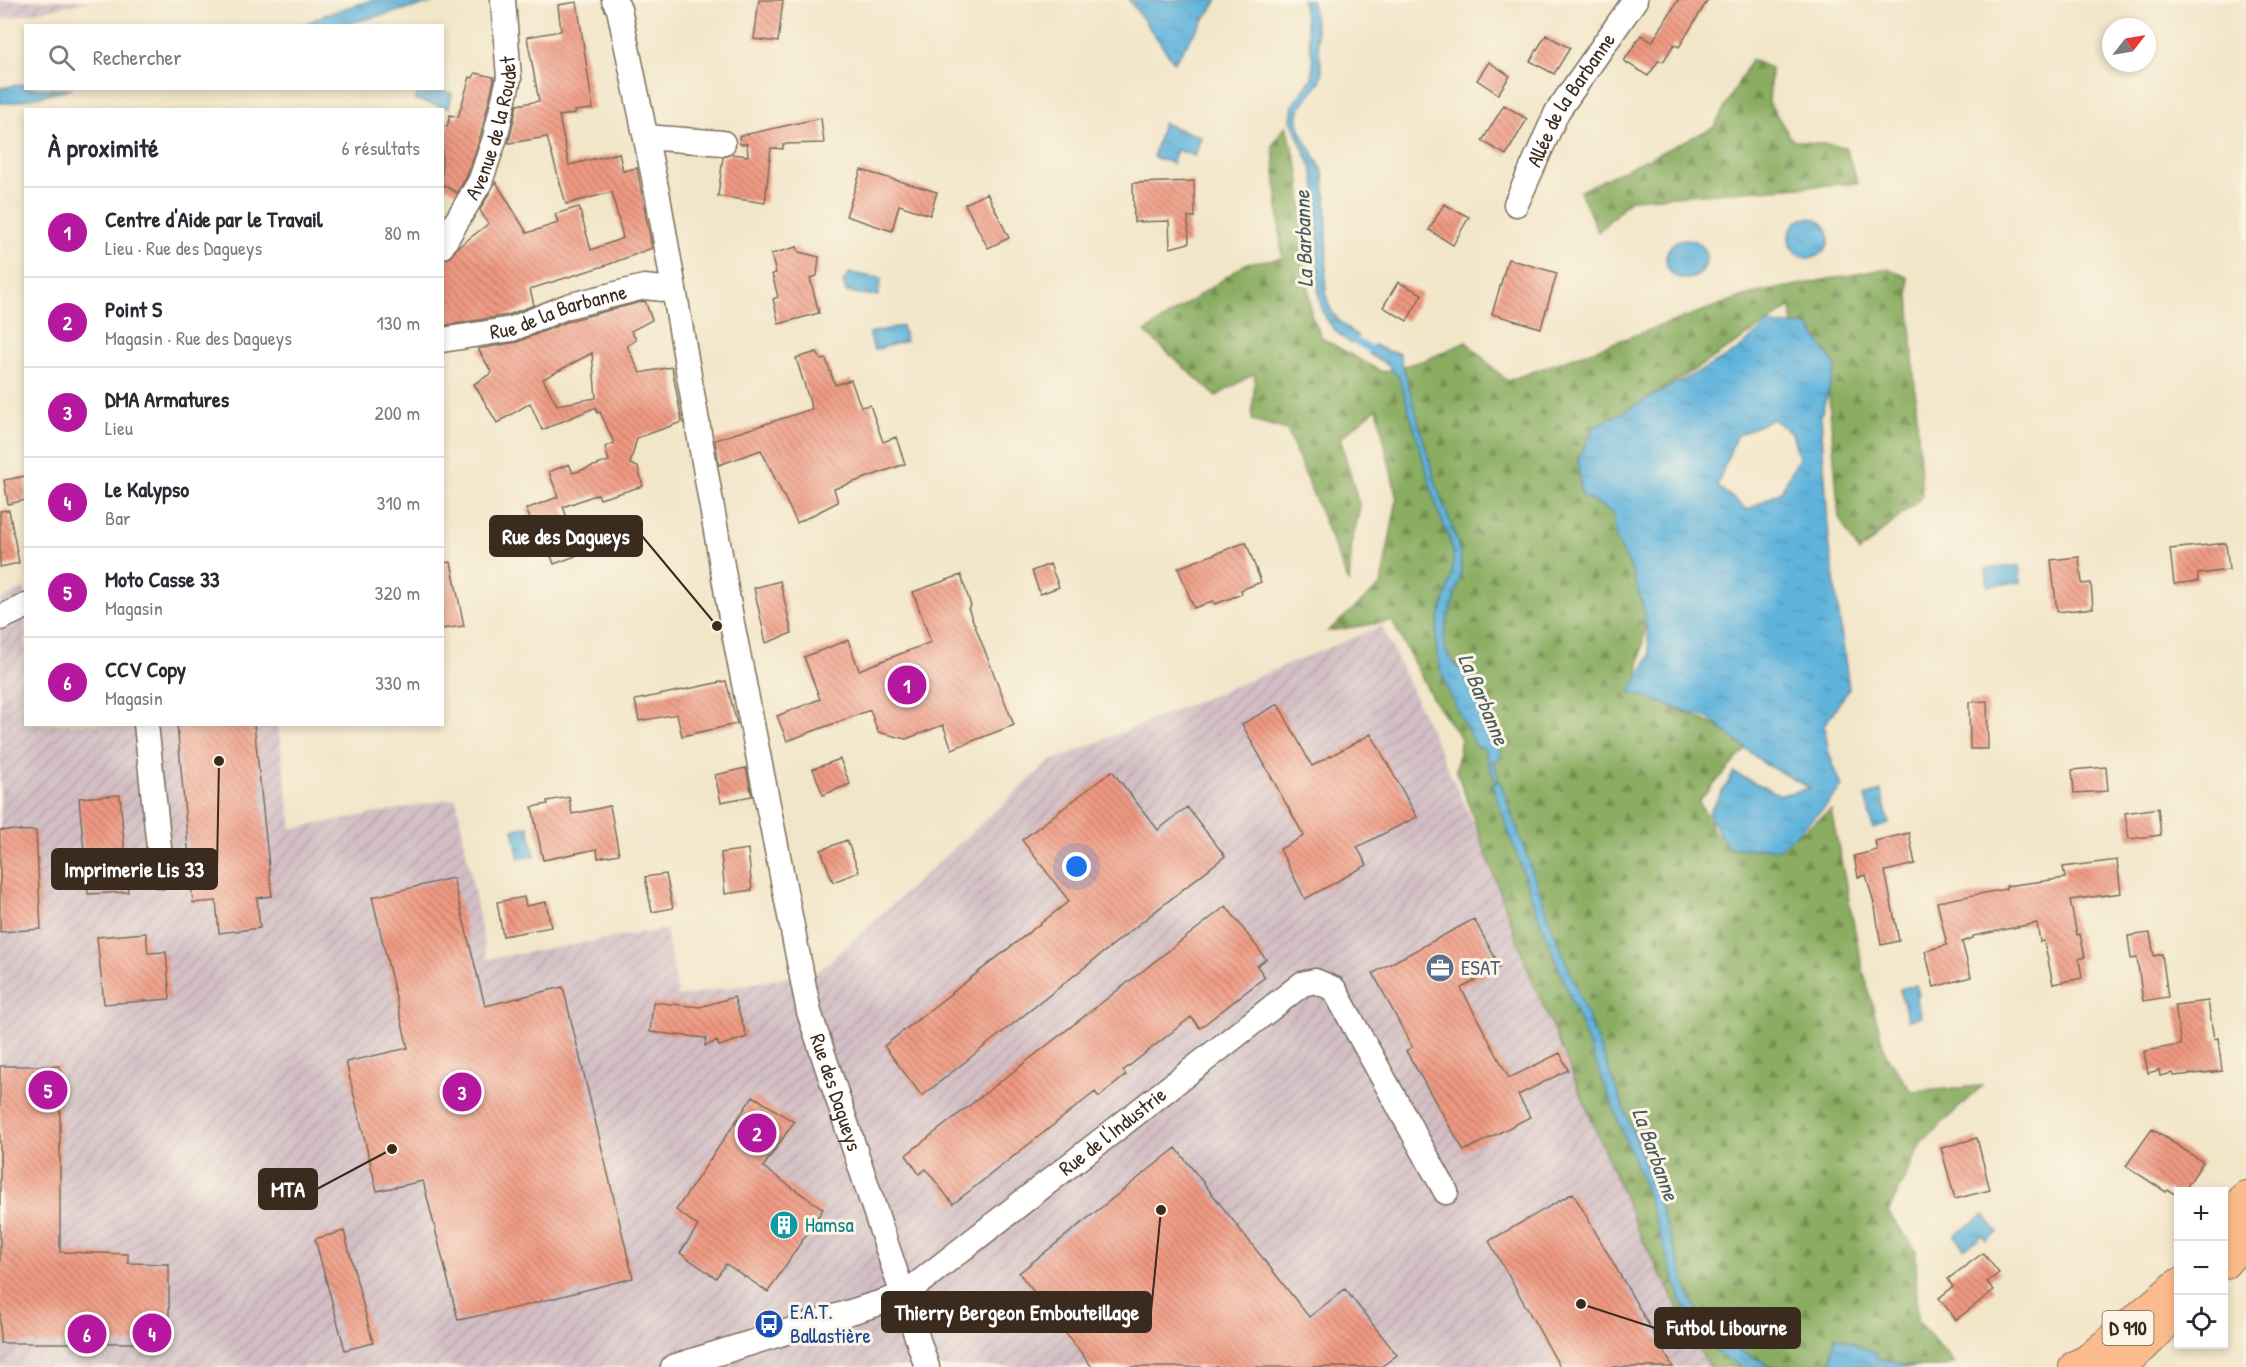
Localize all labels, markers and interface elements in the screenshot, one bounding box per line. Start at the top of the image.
north arrow [2102,18,2156,72]
search box [24,24,444,90]
street label: Allée de la Barbanne [1519,27,1622,171]
icon: search [45,41,78,74]
text: Rechercher [93,42,182,72]
street label: Avenue de la Roudet [458,55,523,205]
text: À proximité [48,130,159,165]
text: 6 résultats [341,134,420,161]
water label: La Barbanne [1286,189,1320,288]
text: Centre d'Aide par le Travail [105,204,323,234]
text: 1 [64,219,71,246]
text: 80 m [384,219,420,246]
text: Lieu · Rue des Dagueys [105,234,262,261]
street label: Rue de la Barbanne [488,277,629,346]
text: Point S [105,294,162,324]
text: 2 [63,309,72,336]
text: 130 m [377,309,420,336]
text: Magasin · Rue des Dagueys [105,324,292,351]
text: DMA Armatures [105,384,229,414]
text: 3 [63,399,72,426]
text: 200 m [375,399,420,426]
text: Lieu [105,414,133,441]
text: Le Kalypso [105,474,189,504]
text: 4 [64,489,71,516]
text: 310 m [377,489,420,516]
text: Bar [105,504,131,531]
callout: Rue des Dagueys [490,516,642,556]
text: Rue des Dagueys [502,521,630,552]
text: Moto Casse 33 [105,564,220,594]
text: 5 [63,579,72,606]
text: 320 m [375,579,420,606]
text: Magasin [105,594,163,621]
water label: La Barbanne [1451,649,1517,750]
text: CCV Copy [105,654,186,684]
pin: 1 [888,662,926,708]
text: 6 [64,669,71,696]
text: 330 m [375,669,420,696]
text: Magasin [105,684,163,711]
callout: Imprimerie Lis 33 [52,849,217,889]
your location [1062,852,1091,881]
text: Imprimerie Lis 33 [64,854,204,885]
office icon: ESAT [1424,952,1456,984]
place label: ESAT [1461,953,1501,982]
street label: Rue des Dagueys [803,1030,869,1155]
pin: 5 [28,1068,68,1112]
pin: 3 [442,1070,482,1114]
street label: Rue de l'Industrie [1053,1080,1172,1182]
water label: La Barbanne [1625,1104,1687,1206]
pin: 2 [738,1110,777,1156]
callout: MTA [259,1169,317,1209]
text: MTA [271,1174,305,1204]
map controls [2174,1187,2228,1349]
button: + [2174,1187,2228,1241]
building icon: Hamsa [768,1209,800,1241]
place label: Hamsa [805,1210,854,1239]
button: − [2174,1241,2228,1295]
callout: Thierry Bergeon Embouteillage [882,1292,1151,1332]
button: locate [2174,1295,2228,1349]
place label: E.A.T. Ballastière [790,1297,871,1350]
text: Thierry Bergeon Embouteillage [894,1297,1140,1328]
bus stop icon: E.A.T. Ballastière [753,1308,785,1340]
callout: Futbol Libourne [1655,1308,1800,1348]
pin: 4 [132,1310,172,1356]
road number: D 910 [2102,1311,2154,1345]
pin: 6 [68,1312,106,1356]
text: Futbol Libourne [1666,1312,1787,1342]

